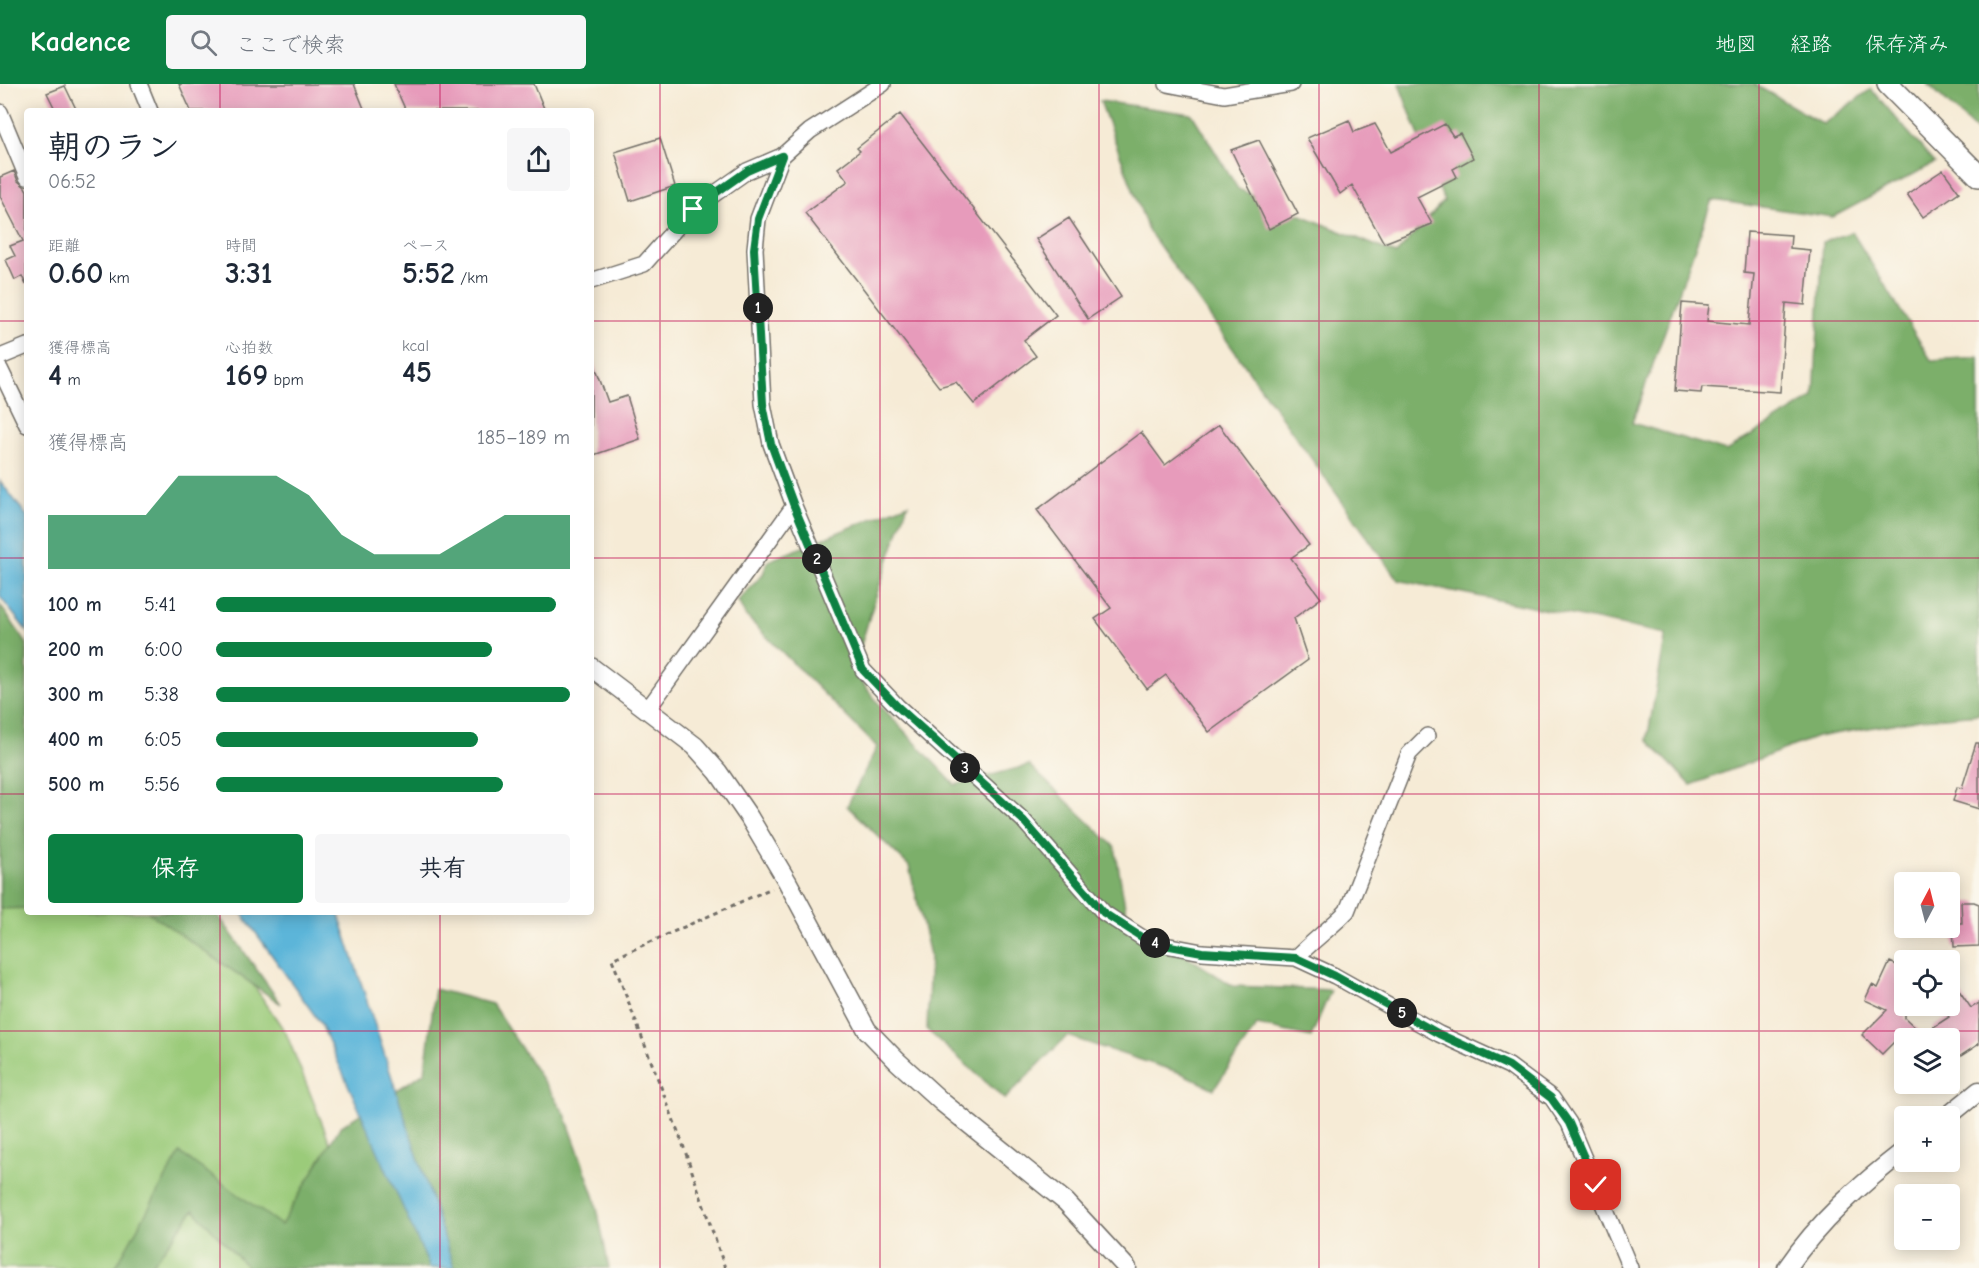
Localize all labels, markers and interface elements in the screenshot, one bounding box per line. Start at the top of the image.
search box [166,15,586,69]
text: Kadence [30,26,130,58]
icon: search [187,26,220,59]
text: ここで検索 [235,32,345,58]
text: 地図 [1715,32,1757,56]
text: 経路 [1790,32,1832,56]
text: 保存済み [1865,32,1949,56]
text: 朝のラン [48,128,180,166]
button: share [507,128,570,191]
text: 06:52 [48,170,96,193]
pin [667,183,718,234]
icon: arrive [676,192,709,225]
text: 距離 [48,237,80,255]
text: 時間 [225,237,257,255]
text: ペース [402,237,449,255]
text: 0.60 [48,256,103,291]
text: 3:31 [225,256,273,291]
text: 5:52 [402,256,455,291]
text: km [103,269,130,287]
text: /km [455,269,488,287]
pin: 1 [743,293,773,323]
text: 1 [755,299,761,317]
text: kcal [402,337,429,355]
text: 獲得標高 [48,339,112,357]
text: 心拍数 [225,339,273,357]
text: 45 [402,355,432,390]
text: 4 [48,358,62,393]
text: 169 [225,358,268,393]
text: m [62,371,81,389]
text: bpm [268,371,304,389]
text: 185–189 m [477,426,570,449]
text: 獲得標高 [48,431,128,454]
pin: 2 [802,544,832,574]
text: 2 [813,550,821,568]
text: 100 m [48,593,102,616]
text: 5:41 [144,593,176,616]
text: 200 m [48,638,104,661]
text: 6:00 [144,638,183,661]
text: 300 m [48,683,104,706]
text: 5:38 [144,683,179,706]
text: 400 m [48,728,103,751]
text: 6:05 [144,728,181,751]
pin: 3 [950,753,980,783]
text: 3 [961,759,969,777]
text: 500 m [48,773,105,796]
text: 5:56 [144,773,180,796]
button: 保存 [48,834,303,903]
button: 共有 [315,834,570,903]
north arrow [1894,872,1960,938]
map controls [1894,872,1960,1250]
pin: 4 [1140,928,1170,958]
text: 4 [1151,934,1159,952]
button: locate [1894,950,1960,1016]
pin: 5 [1387,998,1417,1028]
text: 5 [1398,1004,1406,1022]
button: layers [1894,1028,1960,1094]
button: + [1894,1106,1960,1172]
pin [1570,1159,1621,1210]
icon: check [1579,1168,1612,1201]
button: − [1894,1184,1960,1250]

